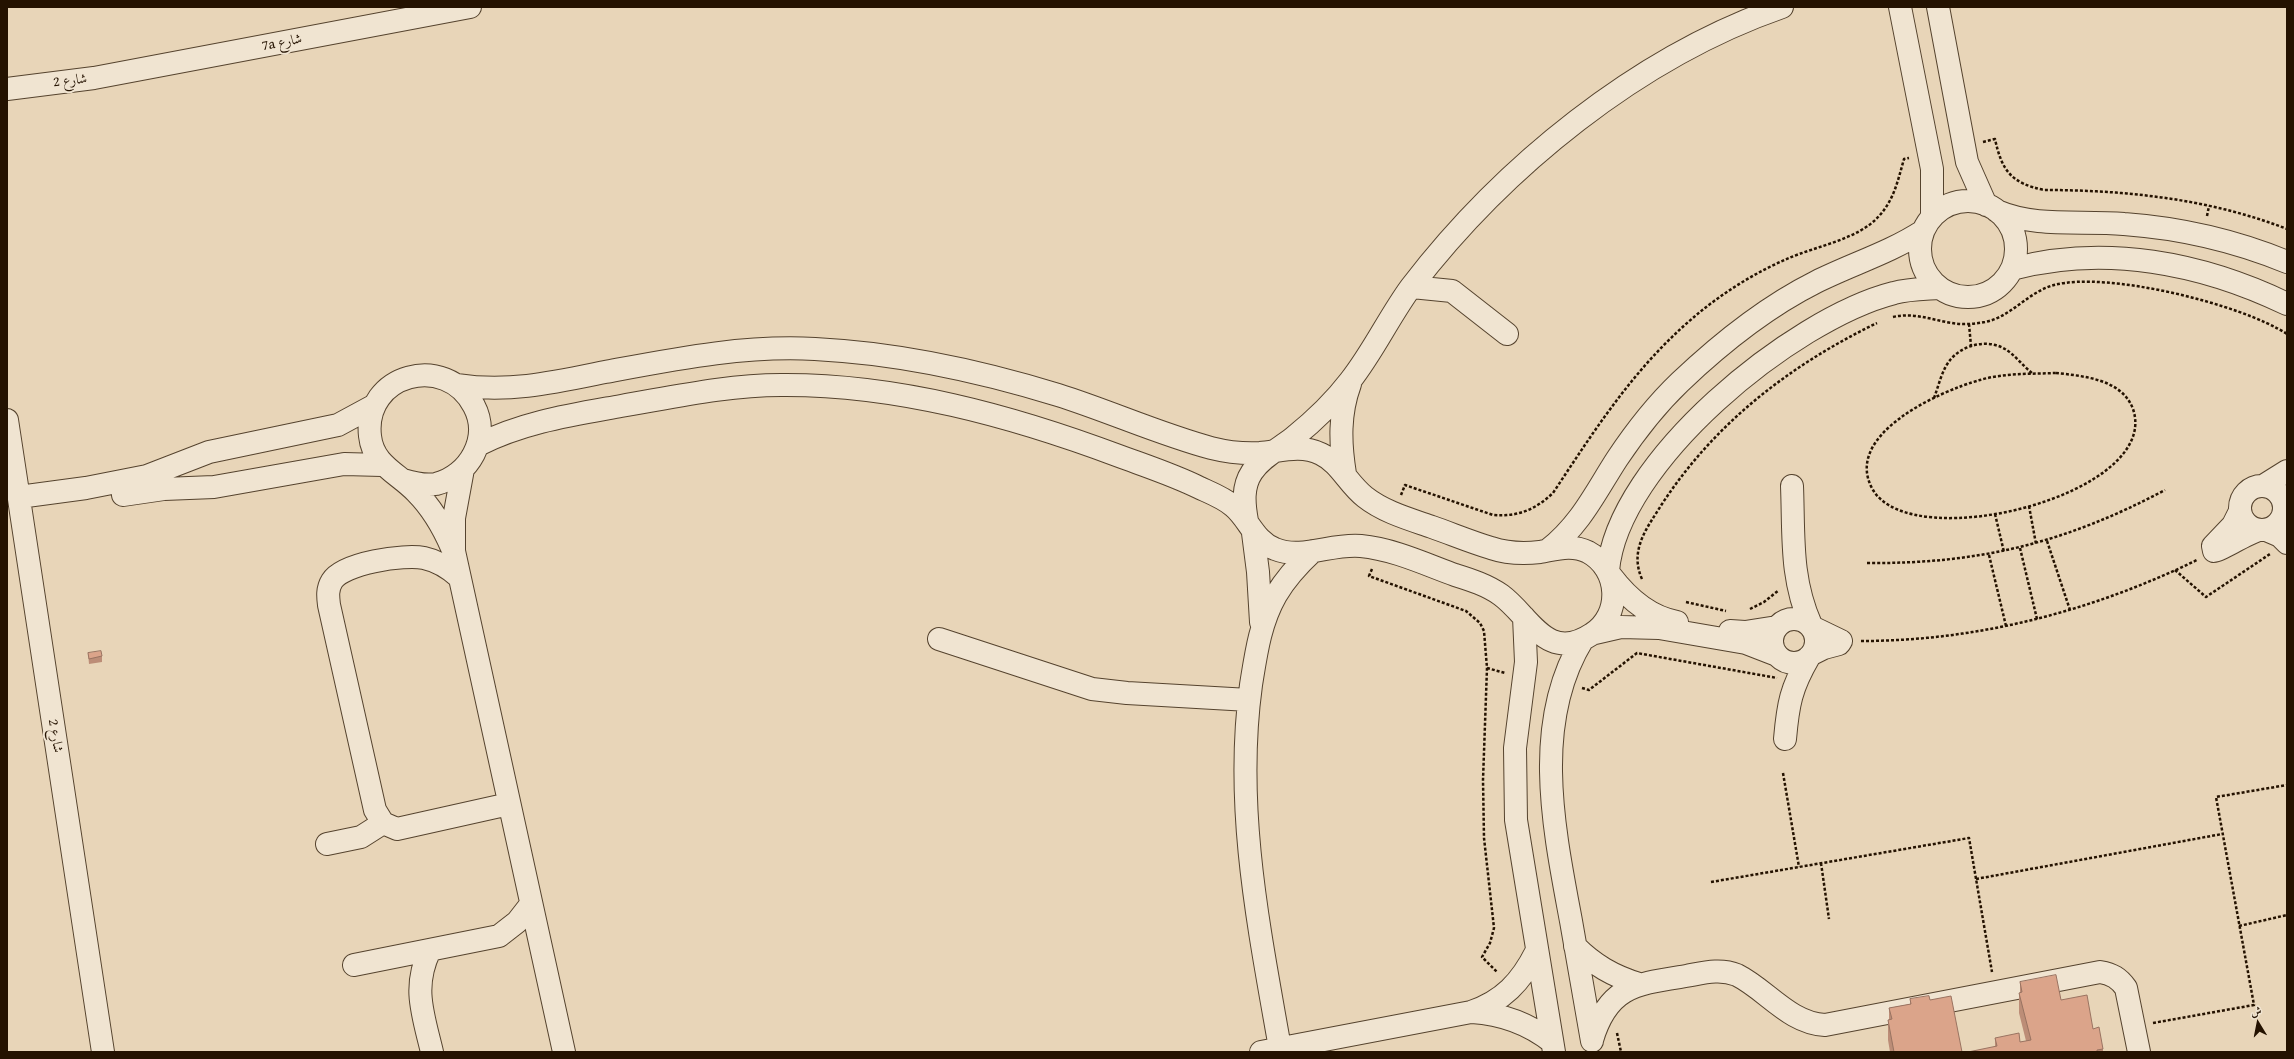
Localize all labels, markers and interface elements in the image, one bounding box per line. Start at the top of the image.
street label: 7a شارع [260,31,304,55]
street label: شارع 2 [52,71,88,91]
street label: شارع 2 [44,718,66,754]
text: ش [2249,1002,2263,1020]
north arrow [2238,1003,2278,1043]

